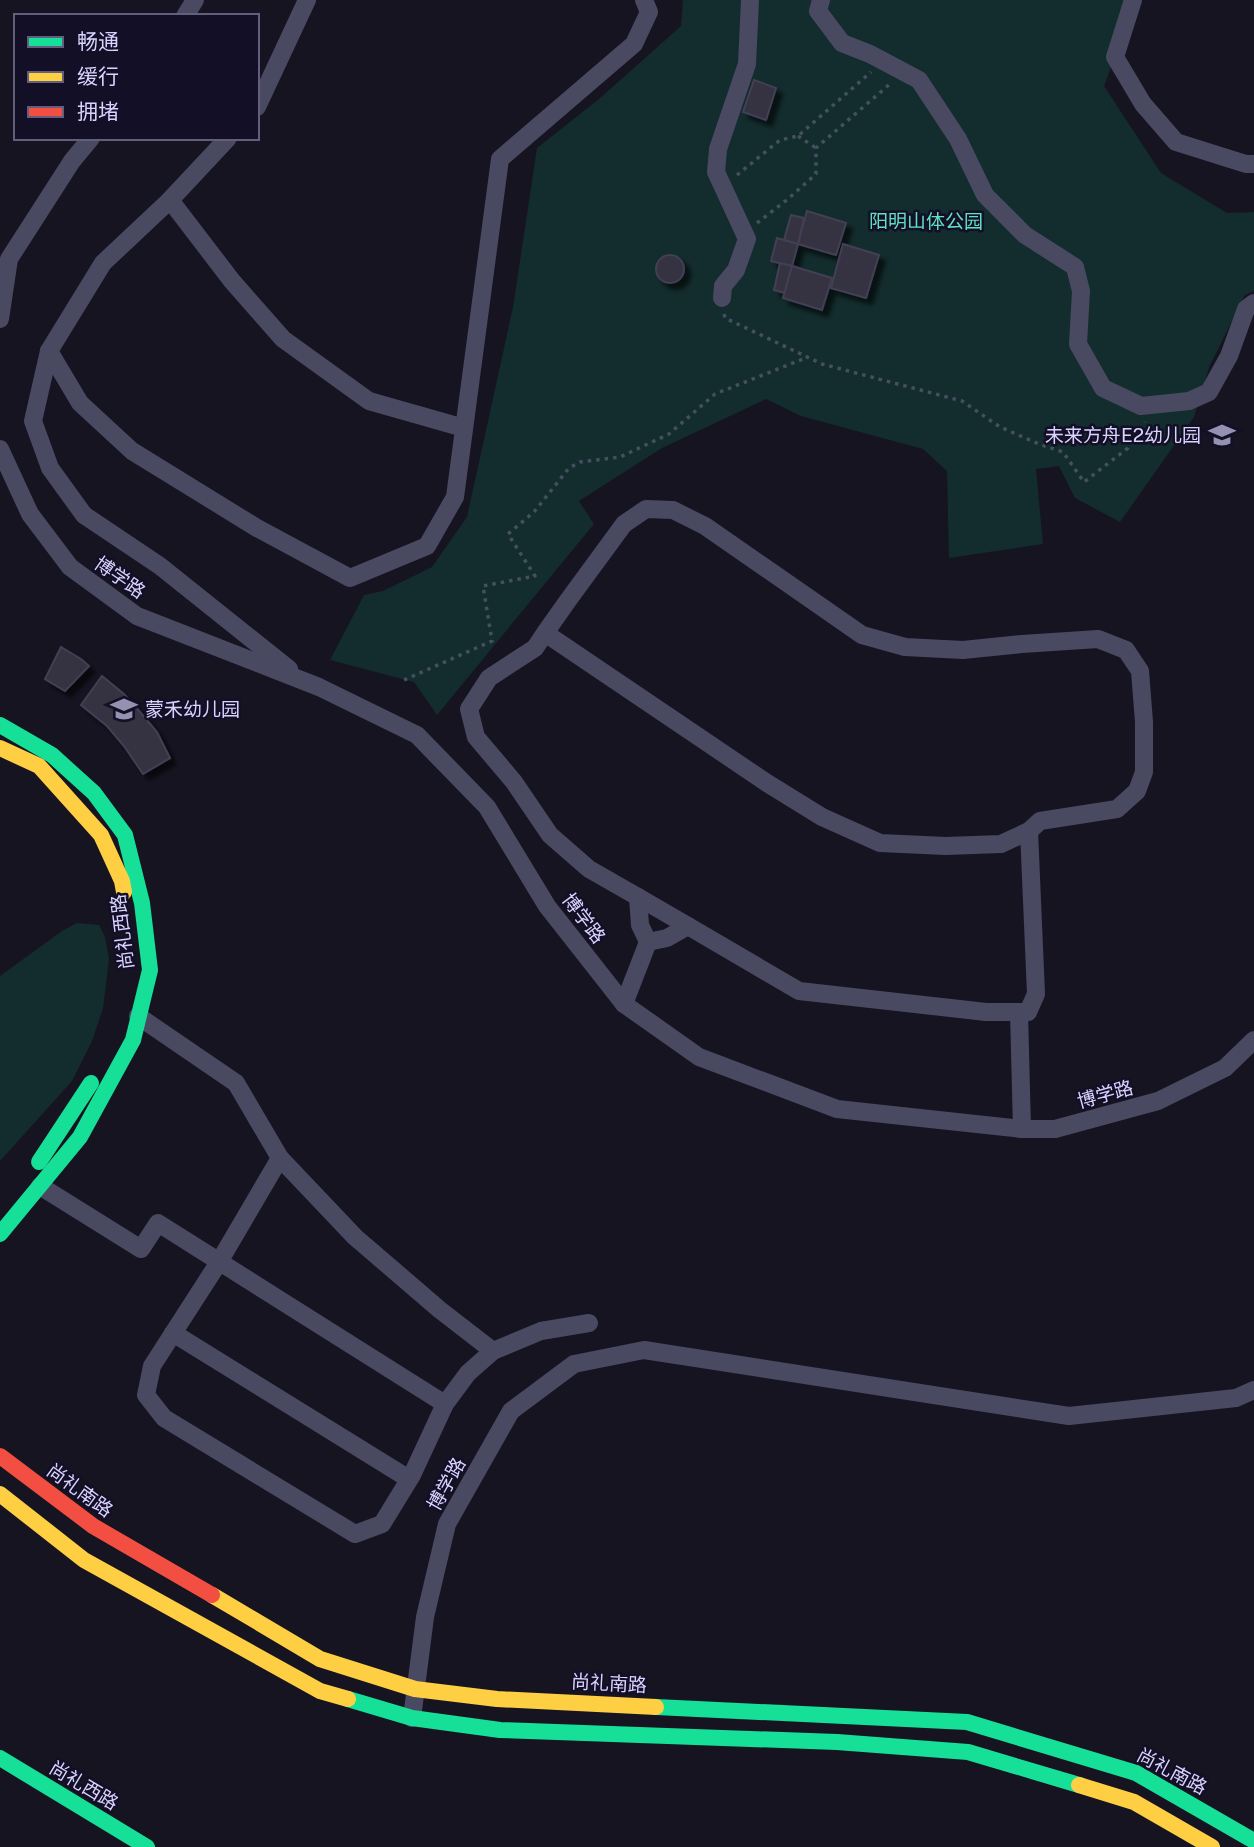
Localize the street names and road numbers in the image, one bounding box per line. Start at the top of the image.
street label: 博学路 [90,552,150,602]
street label: 博学路 [558,889,610,947]
street label: 尚礼西路 [106,893,138,971]
street label: 博学路 [1075,1076,1135,1112]
street label: 博学路 [423,1454,469,1514]
street label: 尚礼南路 [43,1459,117,1521]
street label: 尚礼南路 [570,1670,648,1696]
street label: 尚礼南路 [1133,1743,1211,1799]
street label: 尚礼西路 [46,1756,122,1814]

